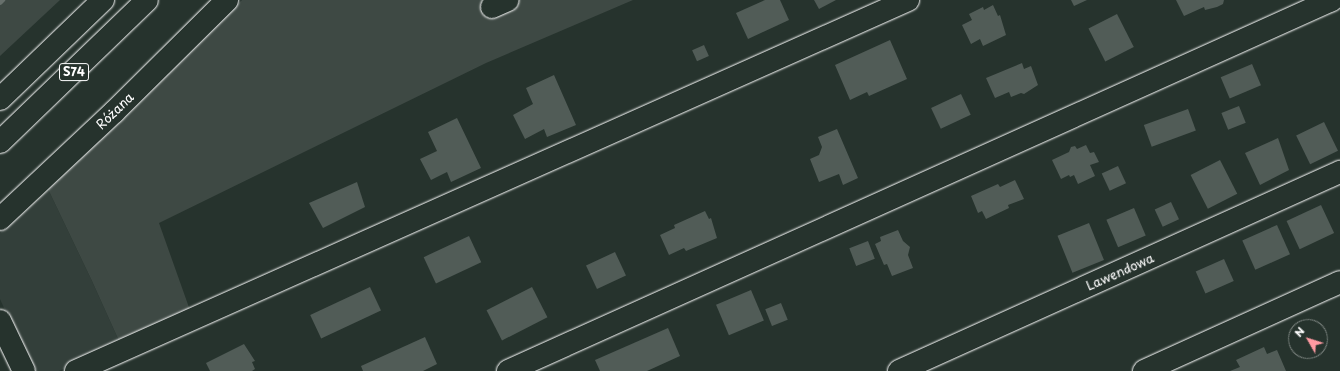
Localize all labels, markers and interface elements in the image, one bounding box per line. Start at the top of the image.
road number: S74 [59,62,89,82]
street label: Różana [93,89,137,133]
street label: Lawendowa [1084,250,1156,294]
north arrow [1288,319,1328,359]
text: N [1290,323,1308,340]

